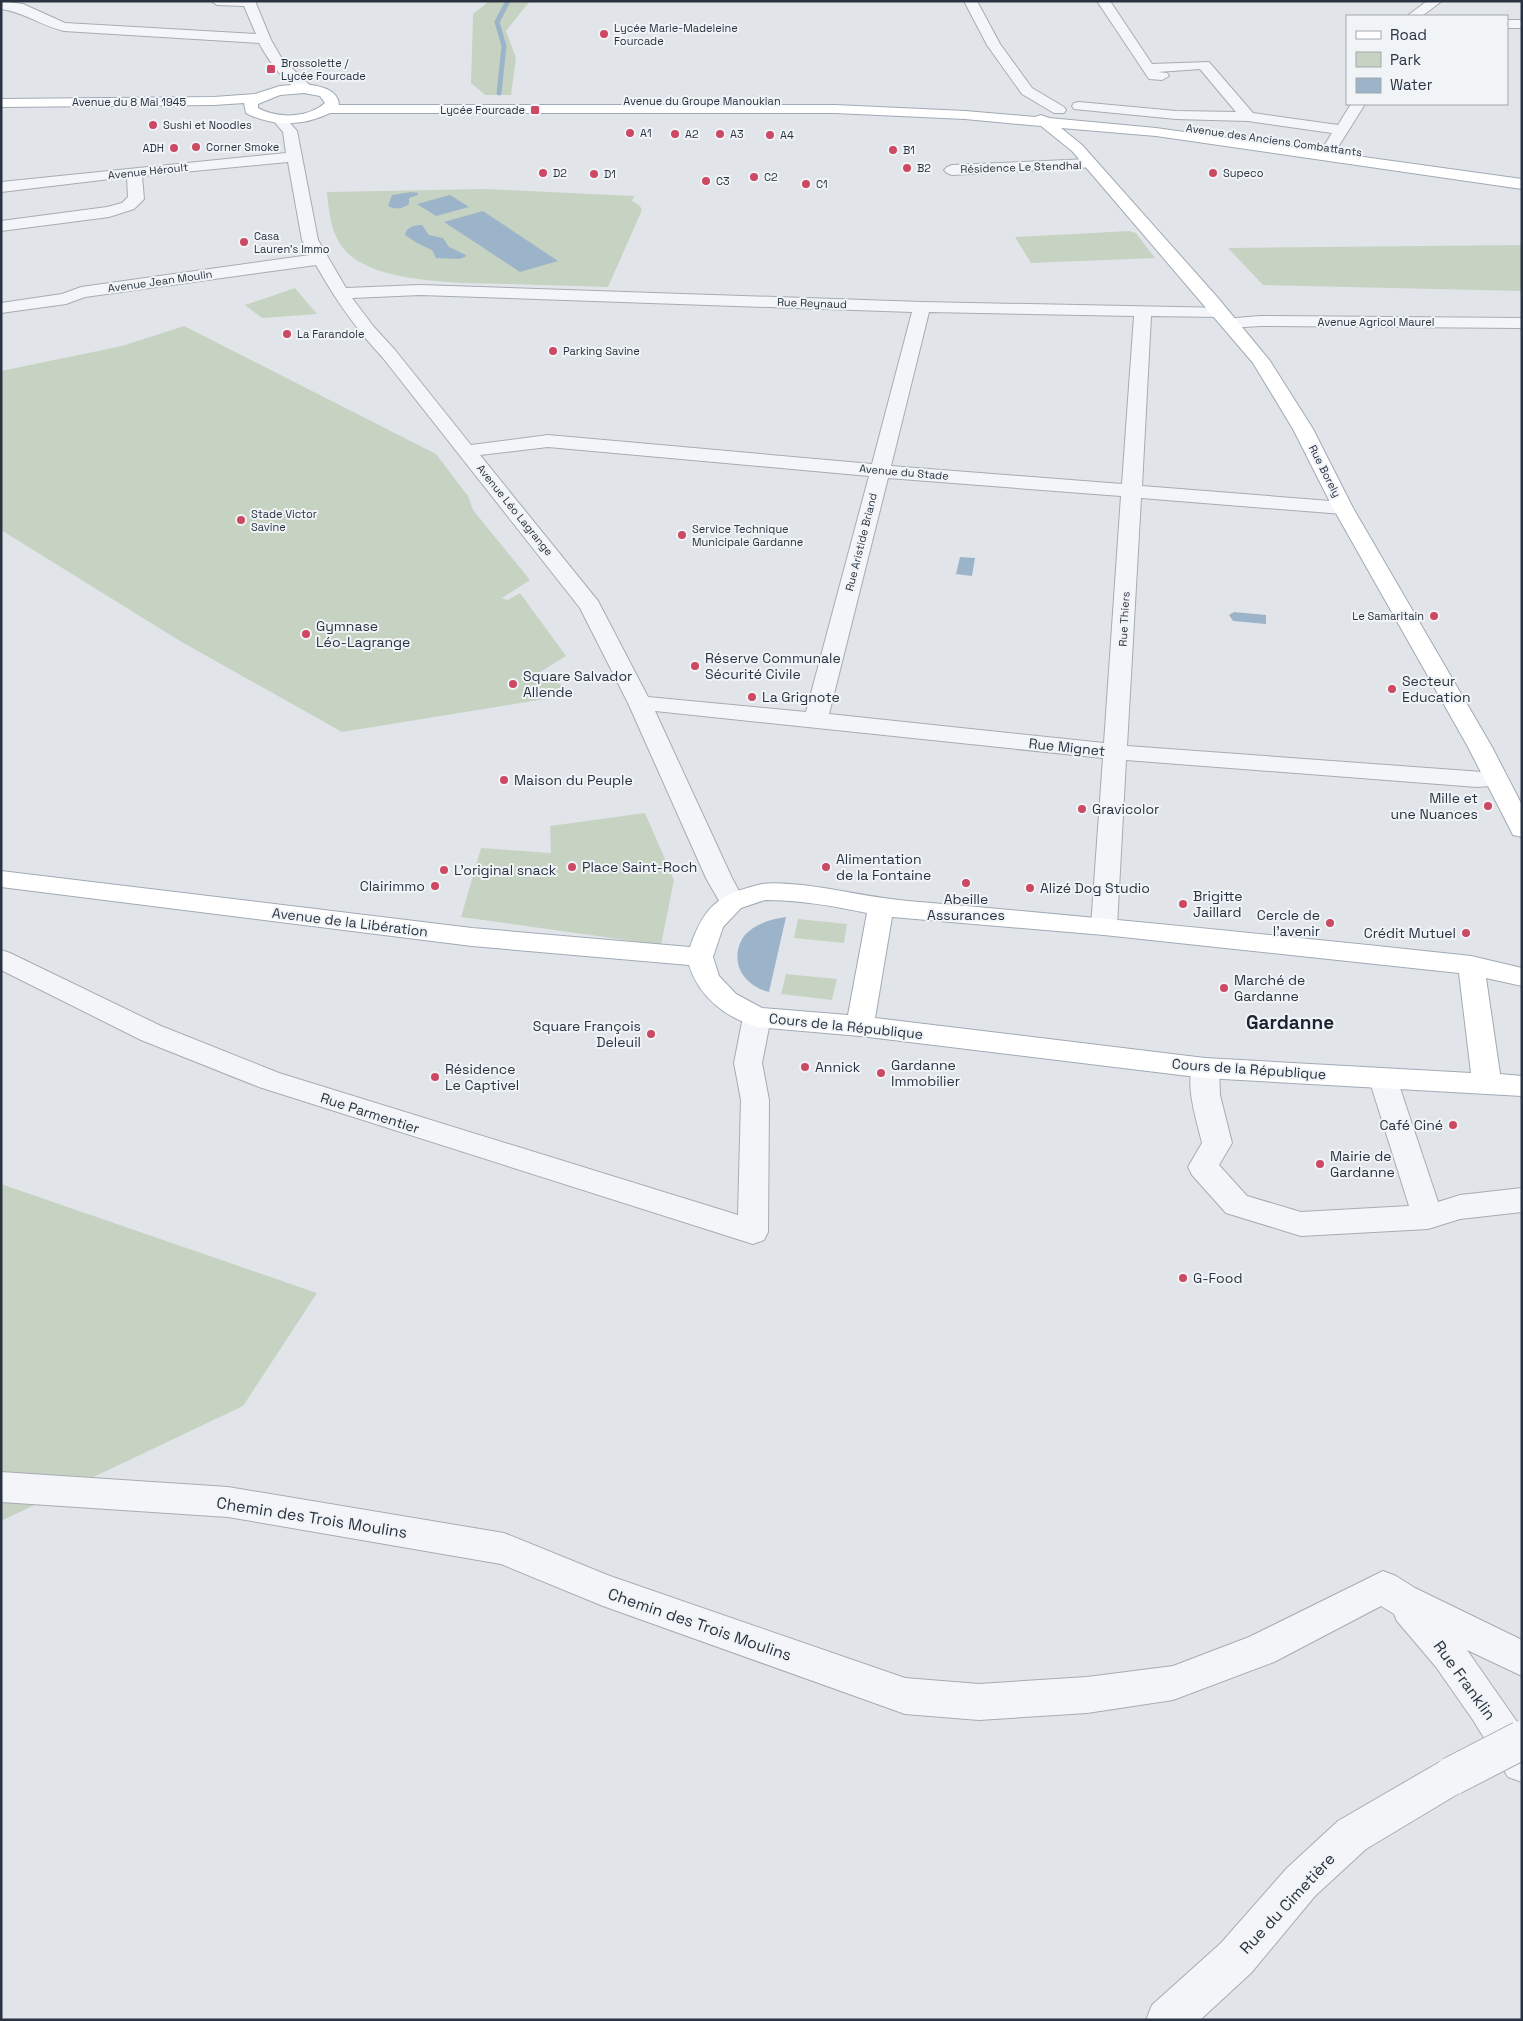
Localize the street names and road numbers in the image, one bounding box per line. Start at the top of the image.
street label: Avenue du Groupe Manoukian [623,94,781,108]
street label: Avenue du 8 Mai 1945 [72,95,186,109]
street label: Avenue des Anciens Combattants [1185,121,1363,159]
street label: Résidence Le Stendhal [960,158,1082,176]
street label: Avenue Héroult [107,160,189,182]
street label: Avenue Jean Moulin [107,267,213,295]
street label: Rue Reynaud [777,295,847,311]
street label: Avenue Agricol Maurel [1318,315,1434,329]
street label: Rue Borely [1306,442,1344,500]
street label: Avenue Léo Lagrange [474,461,556,559]
street label: Avenue du Stade [859,461,949,483]
street label: Rue Aristide Briand [842,491,880,593]
street label: Rue Thiers [1116,591,1132,647]
street label: Rue Mignet [1028,734,1106,760]
street label: Avenue de la Libération [271,903,429,941]
street label: Cours de la République [768,1009,924,1043]
street label: Cours de la République [1171,1055,1327,1083]
street label: Rue Parmentier [318,1089,422,1137]
street label: Chemin des Trois Moulins [215,1492,409,1543]
street label: Chemin des Trois Moulins [605,1583,794,1666]
street label: Rue Franklin [1429,1636,1500,1724]
street label: Rue du Cimetière [1235,1848,1340,1958]

